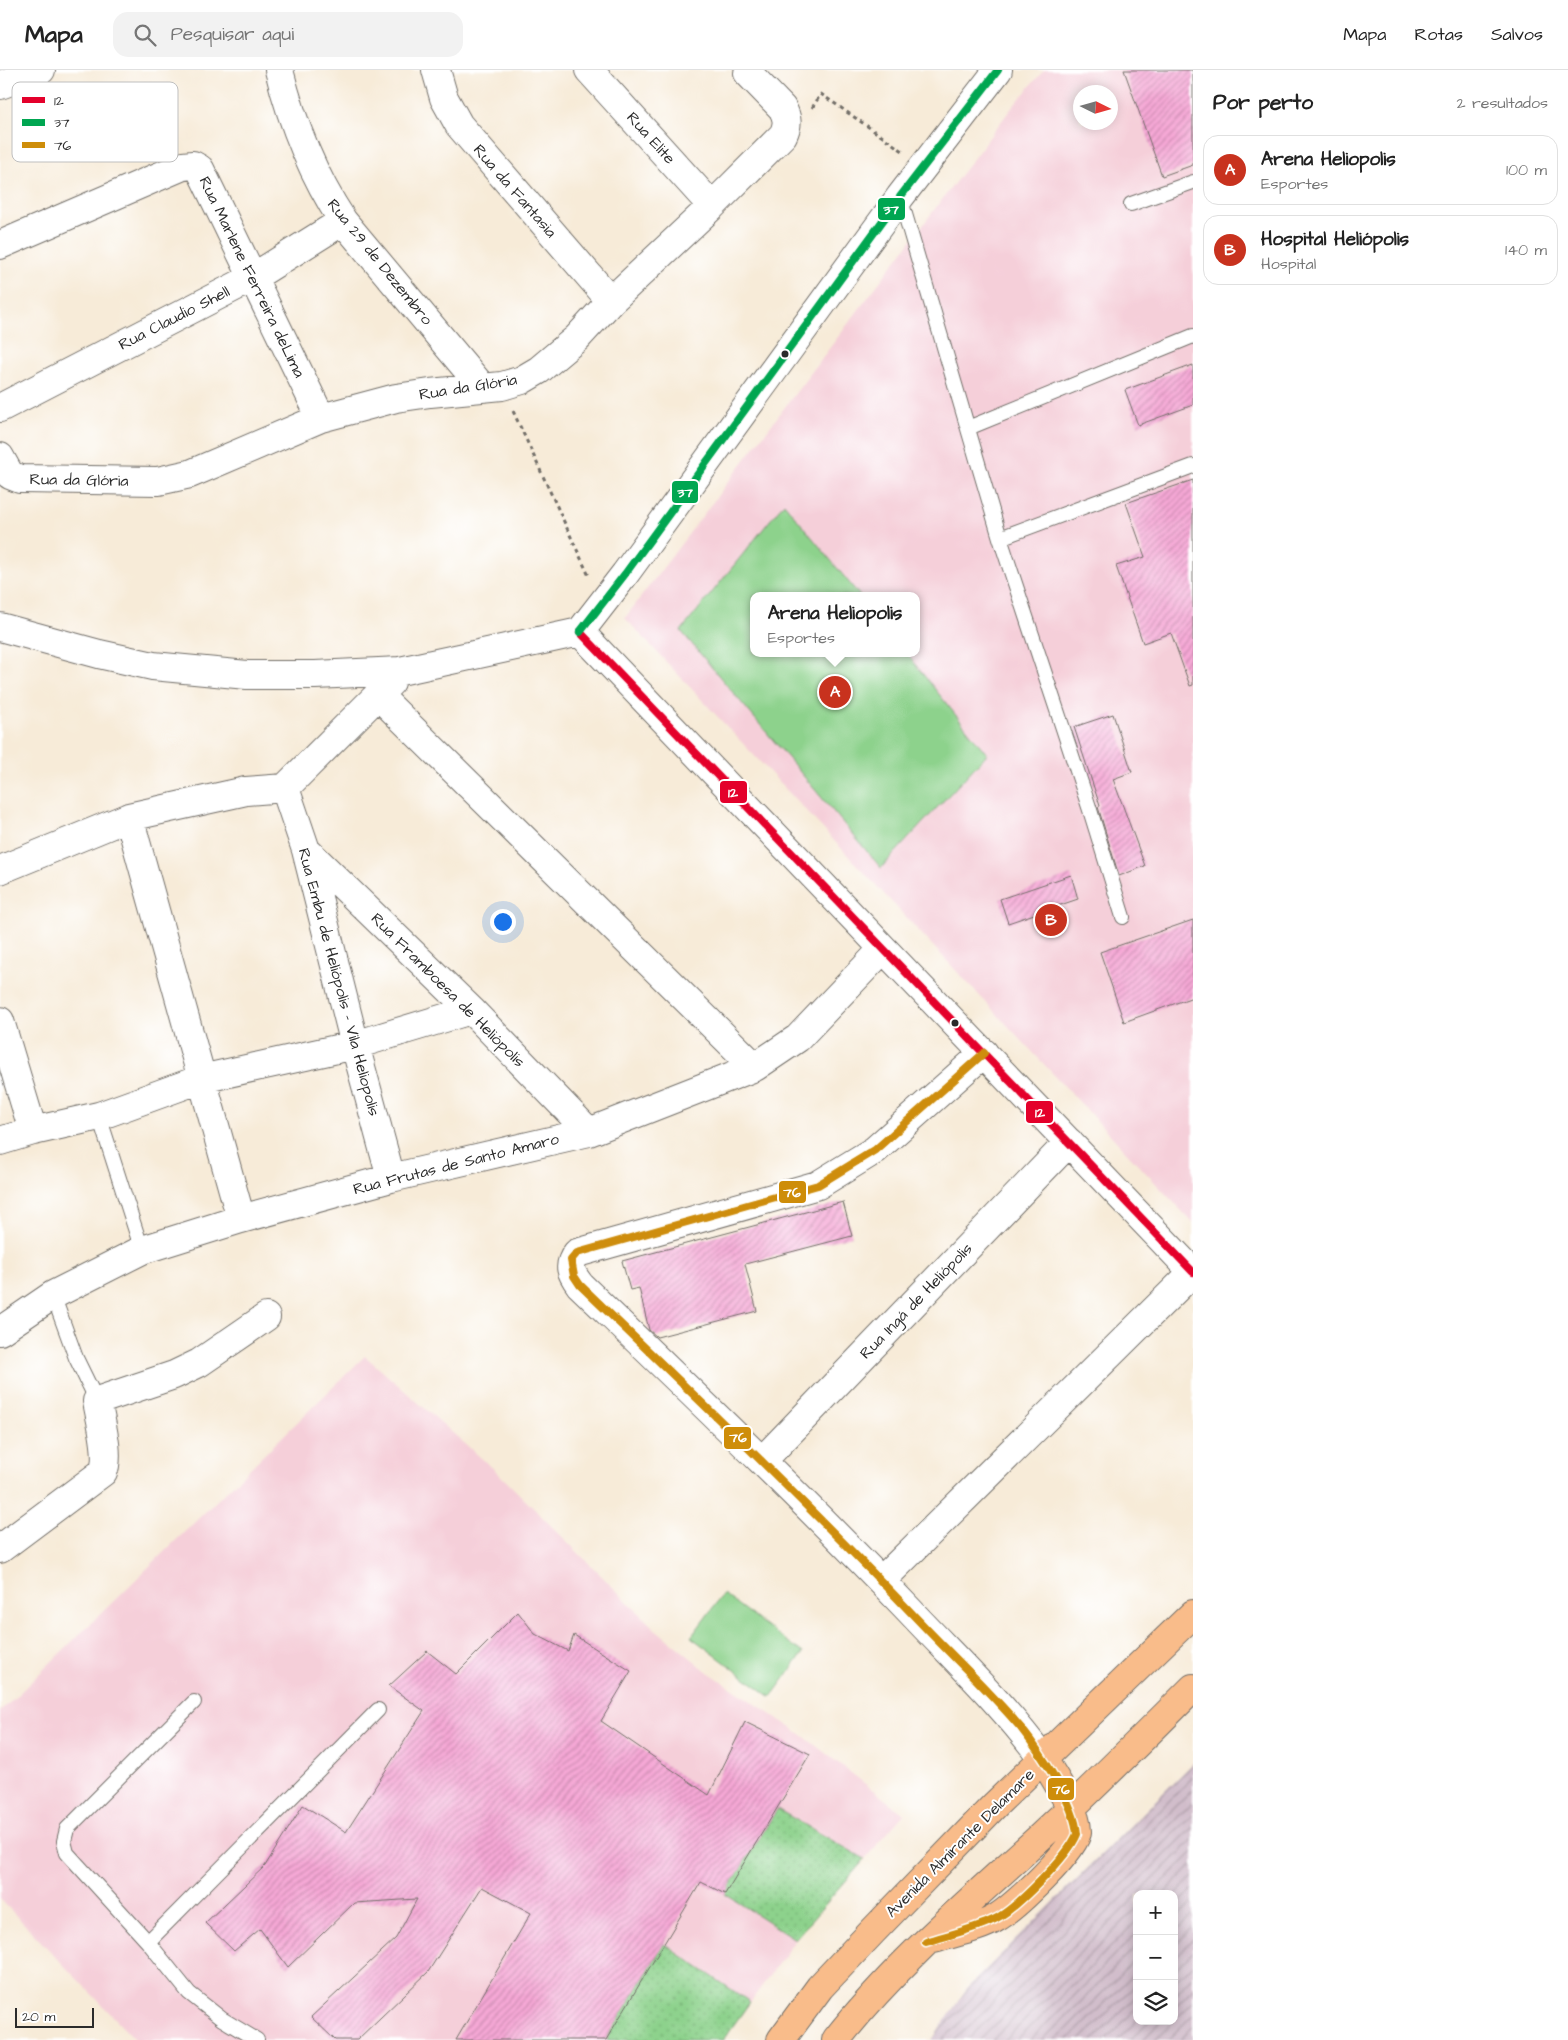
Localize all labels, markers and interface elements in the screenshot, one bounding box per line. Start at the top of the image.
search box [113,12,463,57]
text: Mapa [25,18,83,52]
icon: search [131,21,159,49]
text: Pesquisar aqui [171,21,294,48]
text: Mapa [1343,22,1387,47]
text: Rotas [1415,22,1463,47]
text: Salvos [1491,22,1543,47]
legend [12,82,178,162]
north arrow [1073,85,1118,130]
text: Por perto [1213,88,1313,117]
text: 12 [54,91,64,111]
text: 2 resultados [1456,92,1548,114]
street label: Rua Elite [622,107,681,169]
text: 37 [54,113,70,133]
text: 76 [54,136,72,156]
street label: Rua da Fantasia [468,140,562,242]
text: Arena Heliopolis [1261,146,1396,173]
text: A [1225,159,1235,181]
text: 100 m [1506,159,1547,181]
street label: Rua Marlene Ferreira deLima [194,173,310,381]
text: Esportes [1261,173,1328,195]
street label: Rua 29 de Dezembro [322,194,438,330]
line badge: 37 [877,197,906,221]
text: 37 [882,200,899,220]
text: Hospital Heliópolis [1261,226,1409,253]
text: B [1224,239,1236,261]
text: 140 m [1505,239,1547,261]
text: Hospital [1261,253,1316,275]
street label: Rua Claudio Shell [115,280,233,356]
unlabelled marker [780,349,790,359]
street label: Rua da Glória [417,368,519,406]
street label: Rua da Glória [29,468,129,492]
line badge: 37 [671,480,699,504]
text: 37 [676,483,693,503]
popup [750,592,920,657]
text: Arena Heliopolis [768,600,902,627]
text: Esportes [768,627,835,649]
pin: A [819,673,851,711]
line badge: 12 [719,780,748,804]
text: 12 [728,783,739,803]
street label: Rua Embu de Heliópolis - Vila Heliopolis [293,846,385,1118]
pin: B [1035,901,1067,939]
street label: Rua Framboesa de Heliópolis [366,908,530,1072]
your location [490,909,516,935]
unlabelled marker [950,1018,960,1028]
line badge: 12 [1025,1100,1054,1124]
text: 12 [1035,1103,1046,1123]
street label: Rua Frutas de Santo Amaro [351,1128,561,1200]
line badge: 76 [778,1180,807,1204]
text: 76 [782,1183,801,1203]
street label: Rua Ingá de Heliópolis [855,1238,978,1365]
line badge: 76 [723,1426,752,1450]
text: 76 [728,1428,747,1448]
street label: Avenida Almirante Delamare [881,1763,1040,1922]
line badge: 76 [1047,1777,1075,1801]
text: 76 [1051,1780,1070,1800]
map controls [1133,1890,1178,2025]
button: + [1133,1890,1178,1935]
button: − [1133,1935,1178,1980]
button: layers [1133,1980,1178,2025]
scale bar [15,2005,94,2028]
text: 20 m [22,2007,55,2027]

